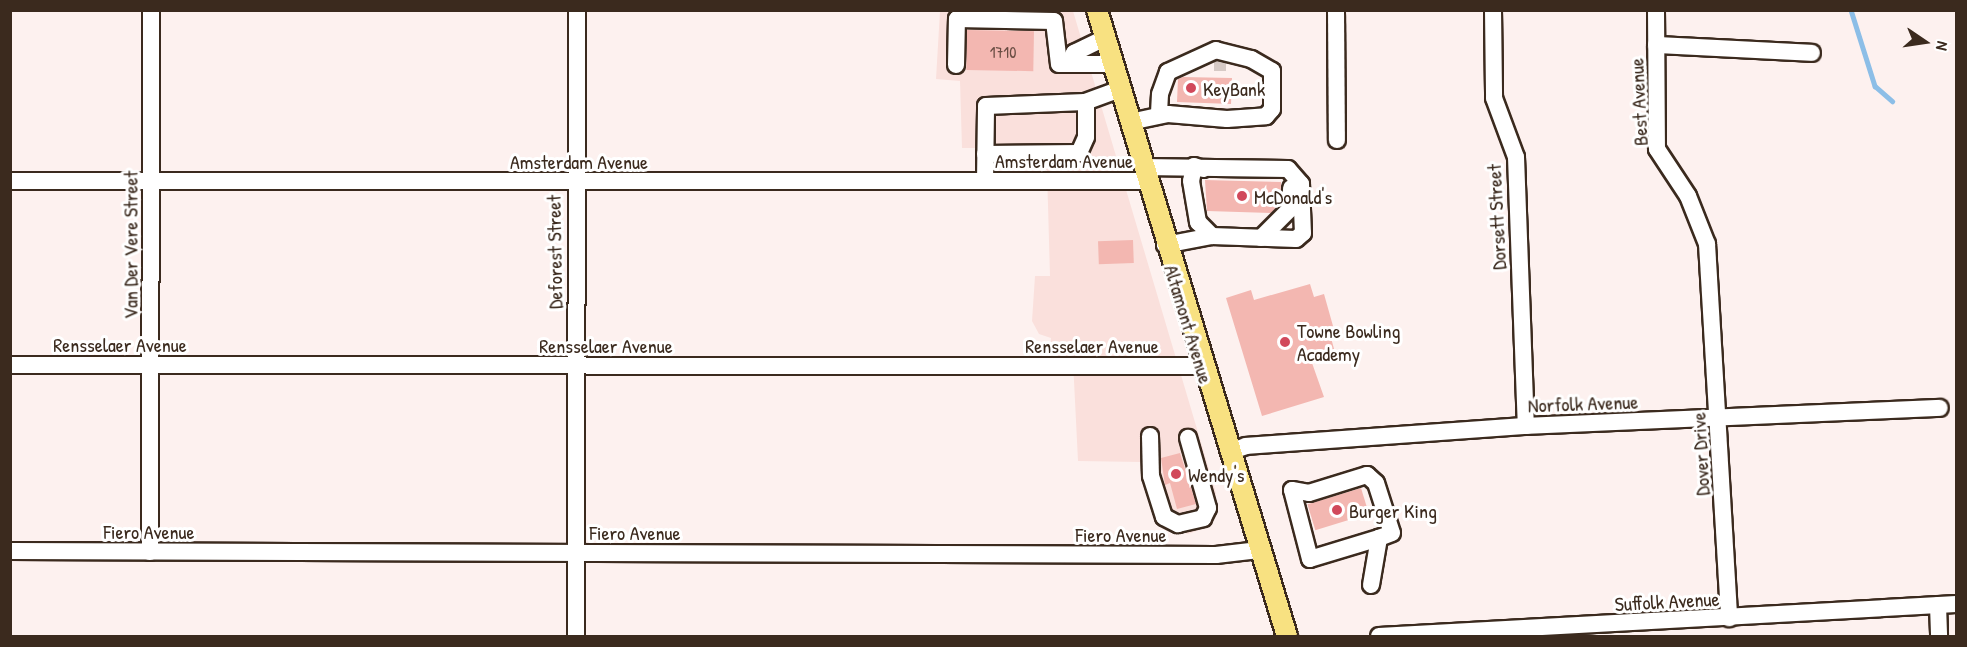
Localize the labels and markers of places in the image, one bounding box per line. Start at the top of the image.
place label: KeyBank [1203,76,1265,100]
marker: KeyBank [1184,81,1198,95]
place label: McDonald's [1254,184,1332,208]
marker: McDonald's [1235,189,1249,203]
place label: Towne Bowling Academy [1297,318,1400,365]
marker: Towne Bowling Academy [1278,335,1292,349]
place label: Wendy's [1188,462,1245,486]
marker: Wendy's [1169,467,1183,481]
place label: Burger King [1349,498,1437,522]
marker: Burger King [1330,503,1344,517]

